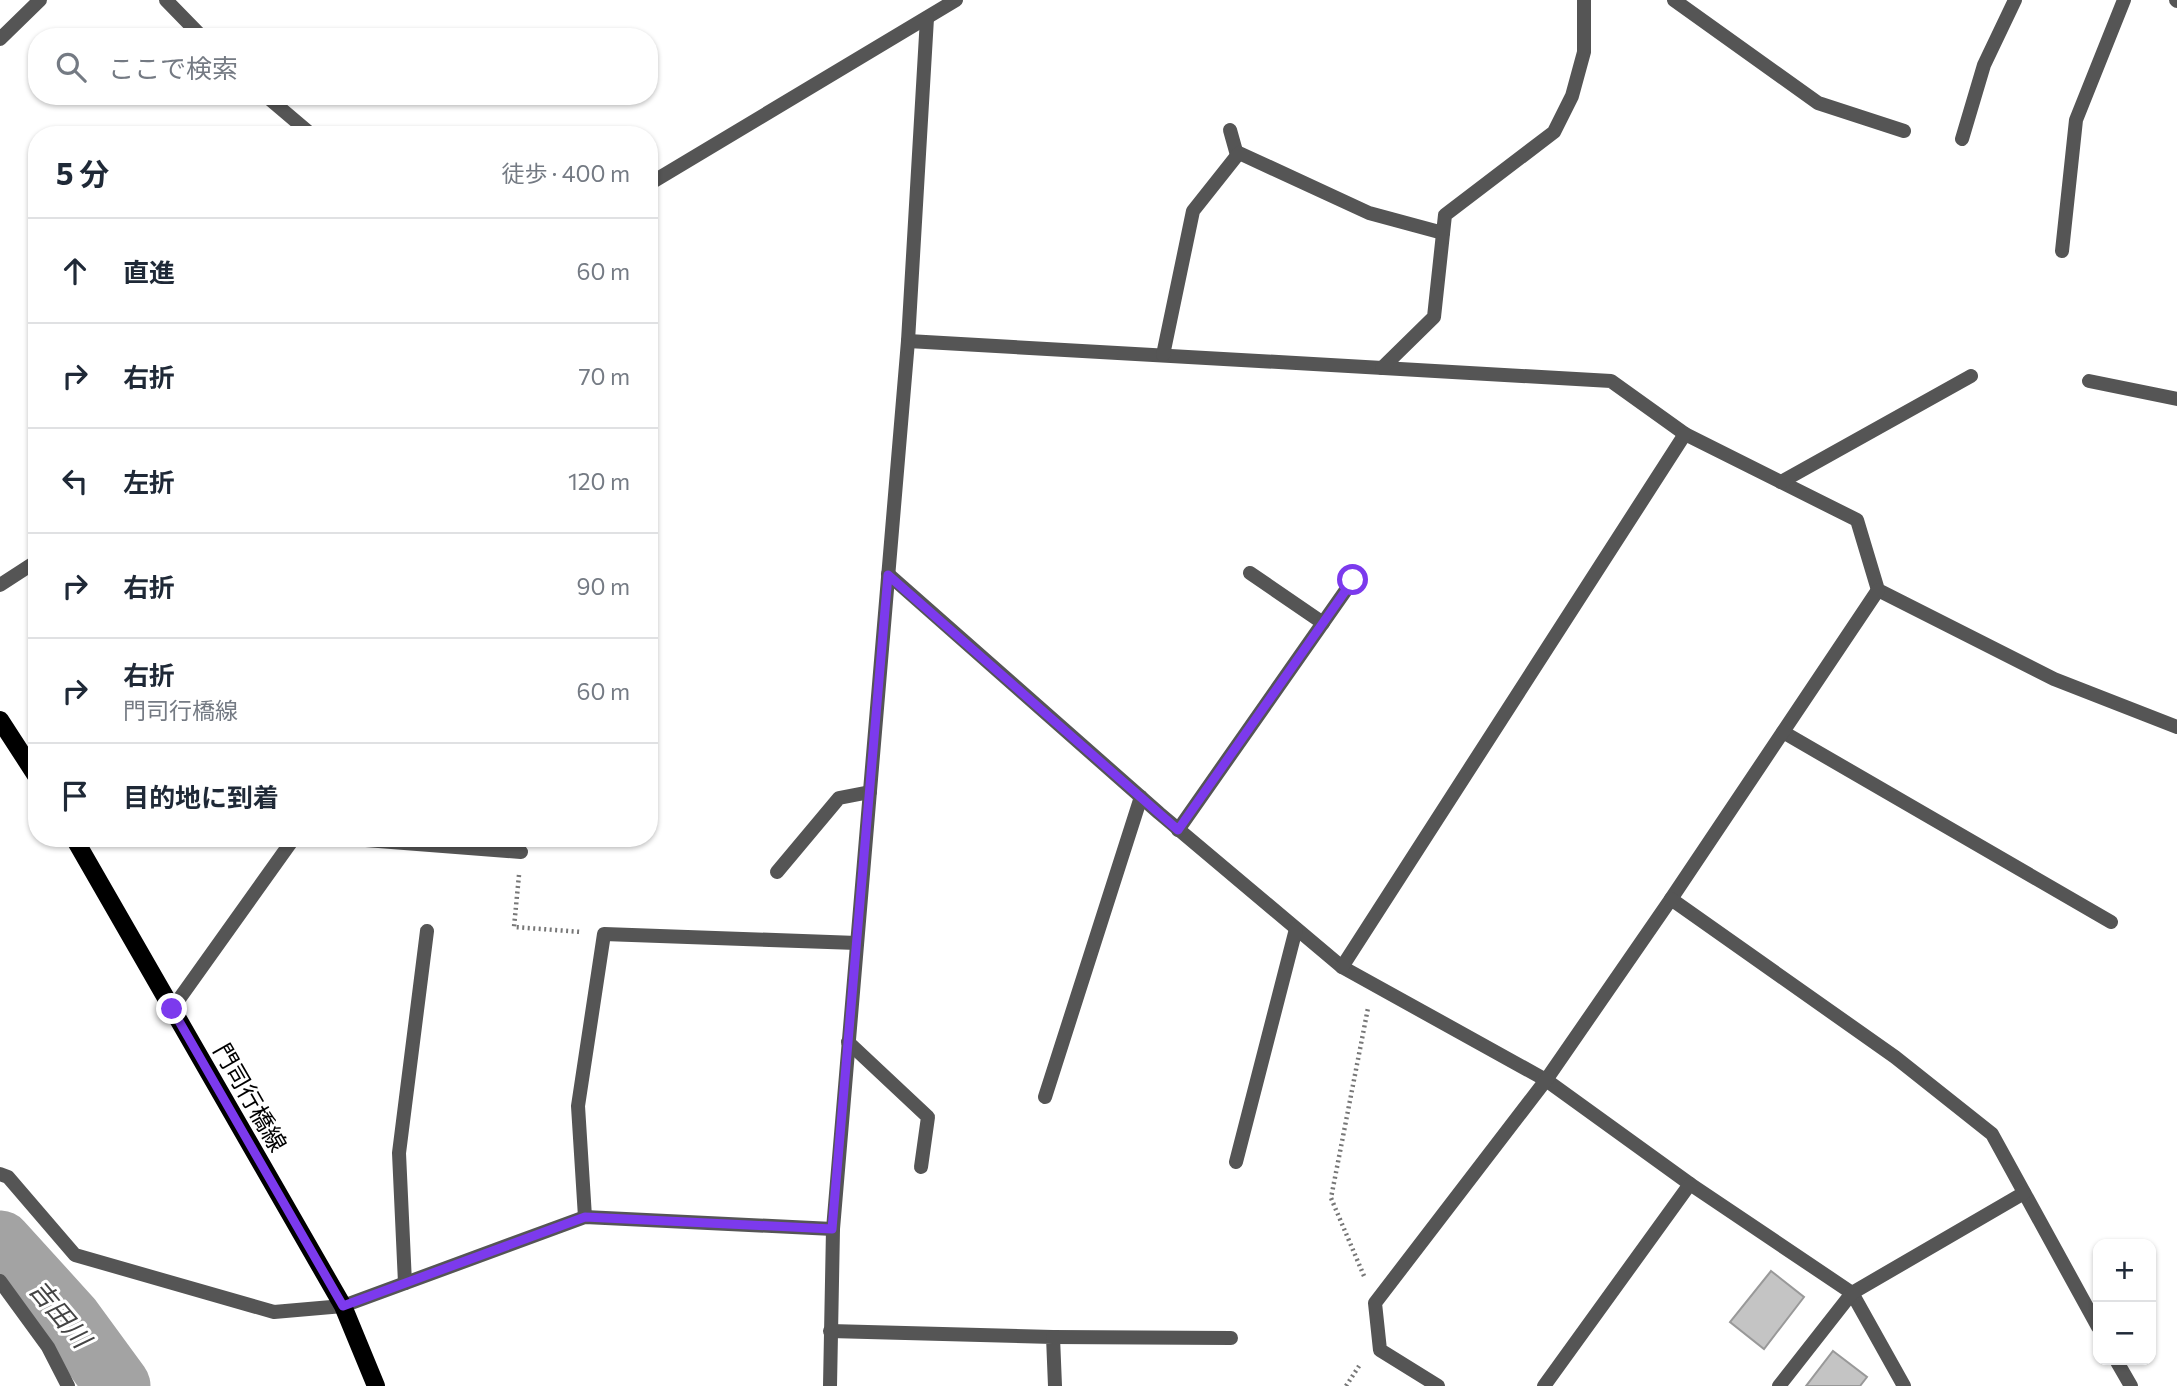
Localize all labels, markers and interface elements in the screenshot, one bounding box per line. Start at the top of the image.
search box [28,28,658,105]
icon: search [52,48,90,86]
text: ここで検索 [108,52,238,83]
text: 5 分 [56,154,109,191]
text: 徒歩 · 400 m [501,159,630,187]
icon: ahead [56,252,94,290]
text: 直進 [123,256,175,287]
text: 60 m [577,257,630,285]
icon: right [56,357,94,395]
text: 右折 [123,361,175,392]
text: 70 m [578,362,630,390]
icon: left [56,462,94,500]
text: 左折 [123,466,175,497]
text: 120 m [568,467,630,495]
route start [1337,564,1368,595]
icon: right [56,567,94,605]
text: 右折 [123,571,175,602]
text: 90 m [577,572,630,600]
text: 右折 [123,659,175,690]
icon: right [56,672,94,710]
text: 60 m [577,677,630,705]
text: 門司行橋線 [123,696,238,724]
icon: arrive [56,777,94,815]
text: 目的地に到着 [123,781,279,812]
route end [156,993,187,1024]
street label: 門司行橋線 [208,1038,294,1156]
map controls [2093,1239,2156,1365]
button: + [2093,1239,2156,1302]
water label: 吉田川 [24,1273,100,1355]
button: − [2093,1302,2156,1365]

